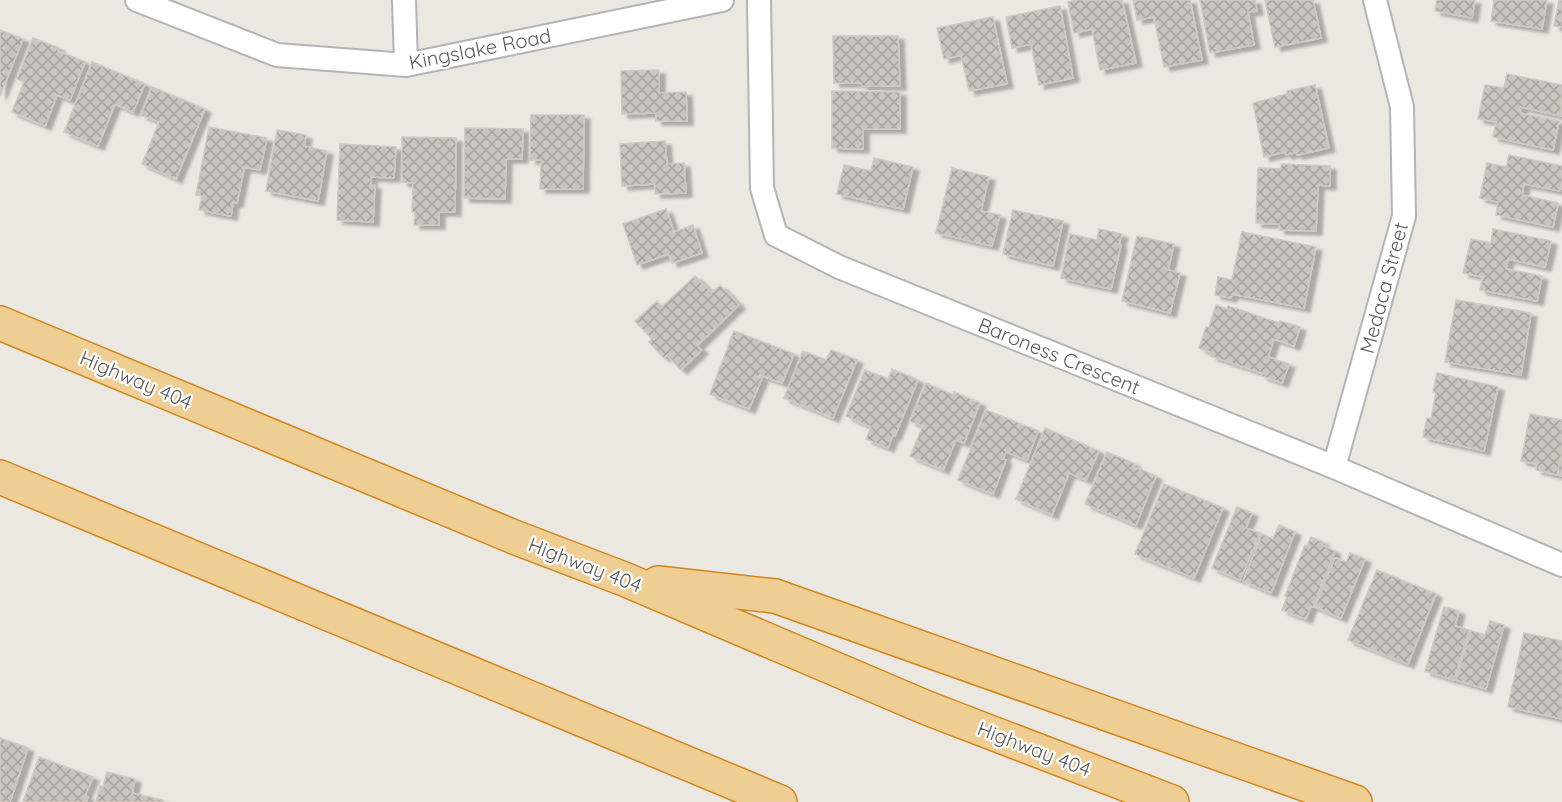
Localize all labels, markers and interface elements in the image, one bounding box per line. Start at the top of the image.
street label: Kingslake Road [407,22,553,75]
street label: Medaca Street [1354,219,1413,356]
street label: Baroness Crescent [975,312,1144,400]
street label: Highway 404 [76,345,196,414]
street label: Highway 404 [525,531,645,598]
street label: Highway 404 [974,715,1094,782]

